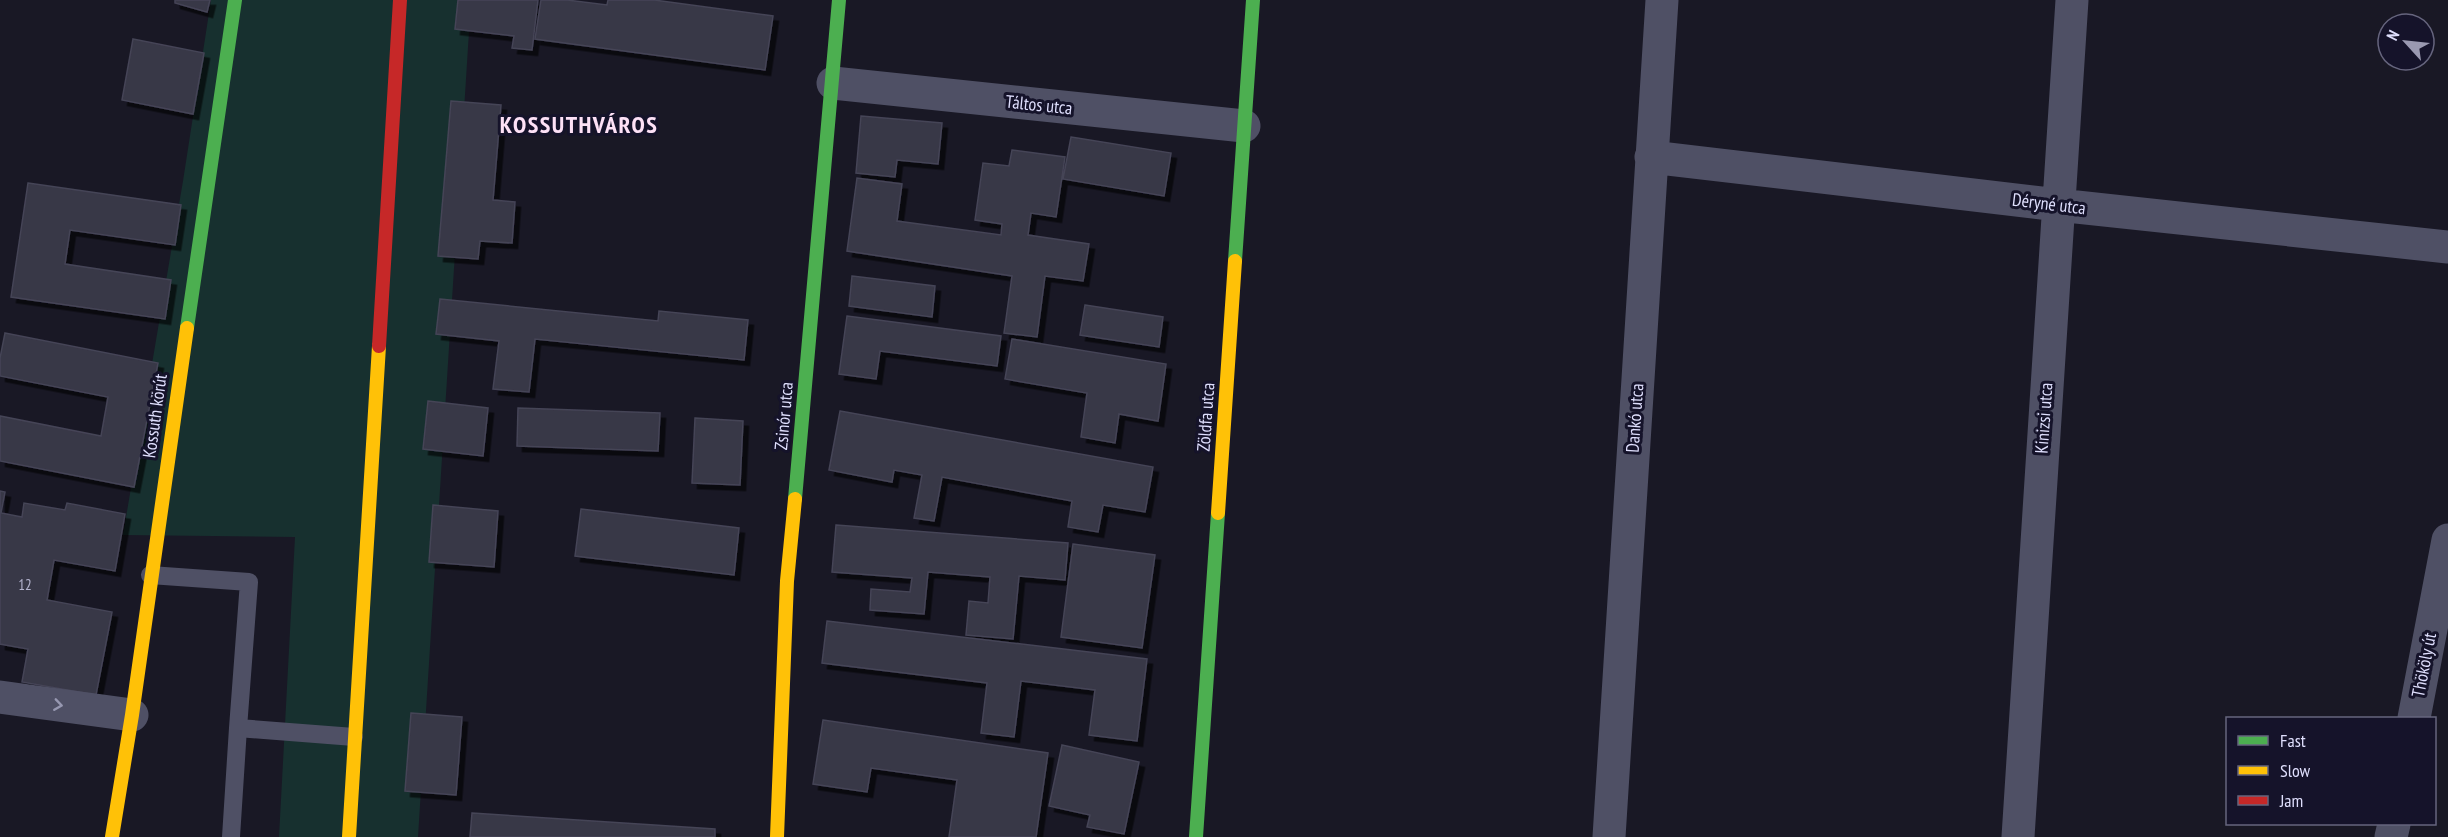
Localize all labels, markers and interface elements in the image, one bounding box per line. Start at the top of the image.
north arrow [2376,12,2436,72]
text: N [2382,27,2404,44]
street label: Táltos utca [1004,90,1074,119]
district label: KOSSUTHVÁROS [500,109,658,140]
street label: Déryné utca [2011,188,2087,219]
street label: Kossuth körút [137,372,172,460]
street label: Zsinór utca [769,381,798,451]
street label: Zöldfa utca [1192,382,1219,452]
street label: Kinizsi utca [2030,382,2057,454]
street label: Dankó utca [1621,383,1648,453]
house number: 12 [18,575,32,594]
street label: Thököly út [2406,631,2441,699]
one-way arrow [53,698,63,710]
legend [2226,717,2436,825]
text: Fast [2280,729,2306,752]
text: Slow [2280,759,2311,782]
text: Jam [2279,789,2303,812]

